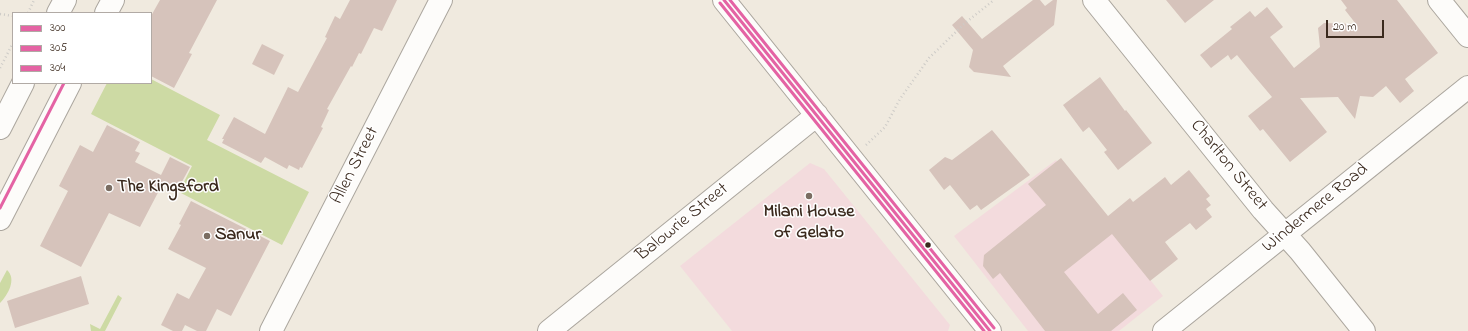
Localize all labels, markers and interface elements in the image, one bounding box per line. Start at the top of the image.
legend [12,12,152,84]
scale bar [1328,12,1386,38]
text: 20 m [1333,18,1356,36]
text: 300 [50,19,65,37]
text: 305 [50,39,67,57]
text: 304 [50,59,65,77]
street label: Charlton Street [1185,116,1271,216]
street label: Allen Street [327,124,385,208]
street label: Windermere Road [1259,160,1373,258]
place label: The Kingsford [117,177,219,199]
street label: Balowrie Street [632,179,734,267]
marker: The Kingsford [104,183,114,193]
marker: Milani House of Gelato [804,191,814,201]
place label: Milani House of Gelato [764,202,854,244]
place label: Sanur [215,225,261,247]
marker: Sanur [202,231,212,241]
unlabelled marker [923,240,933,250]

